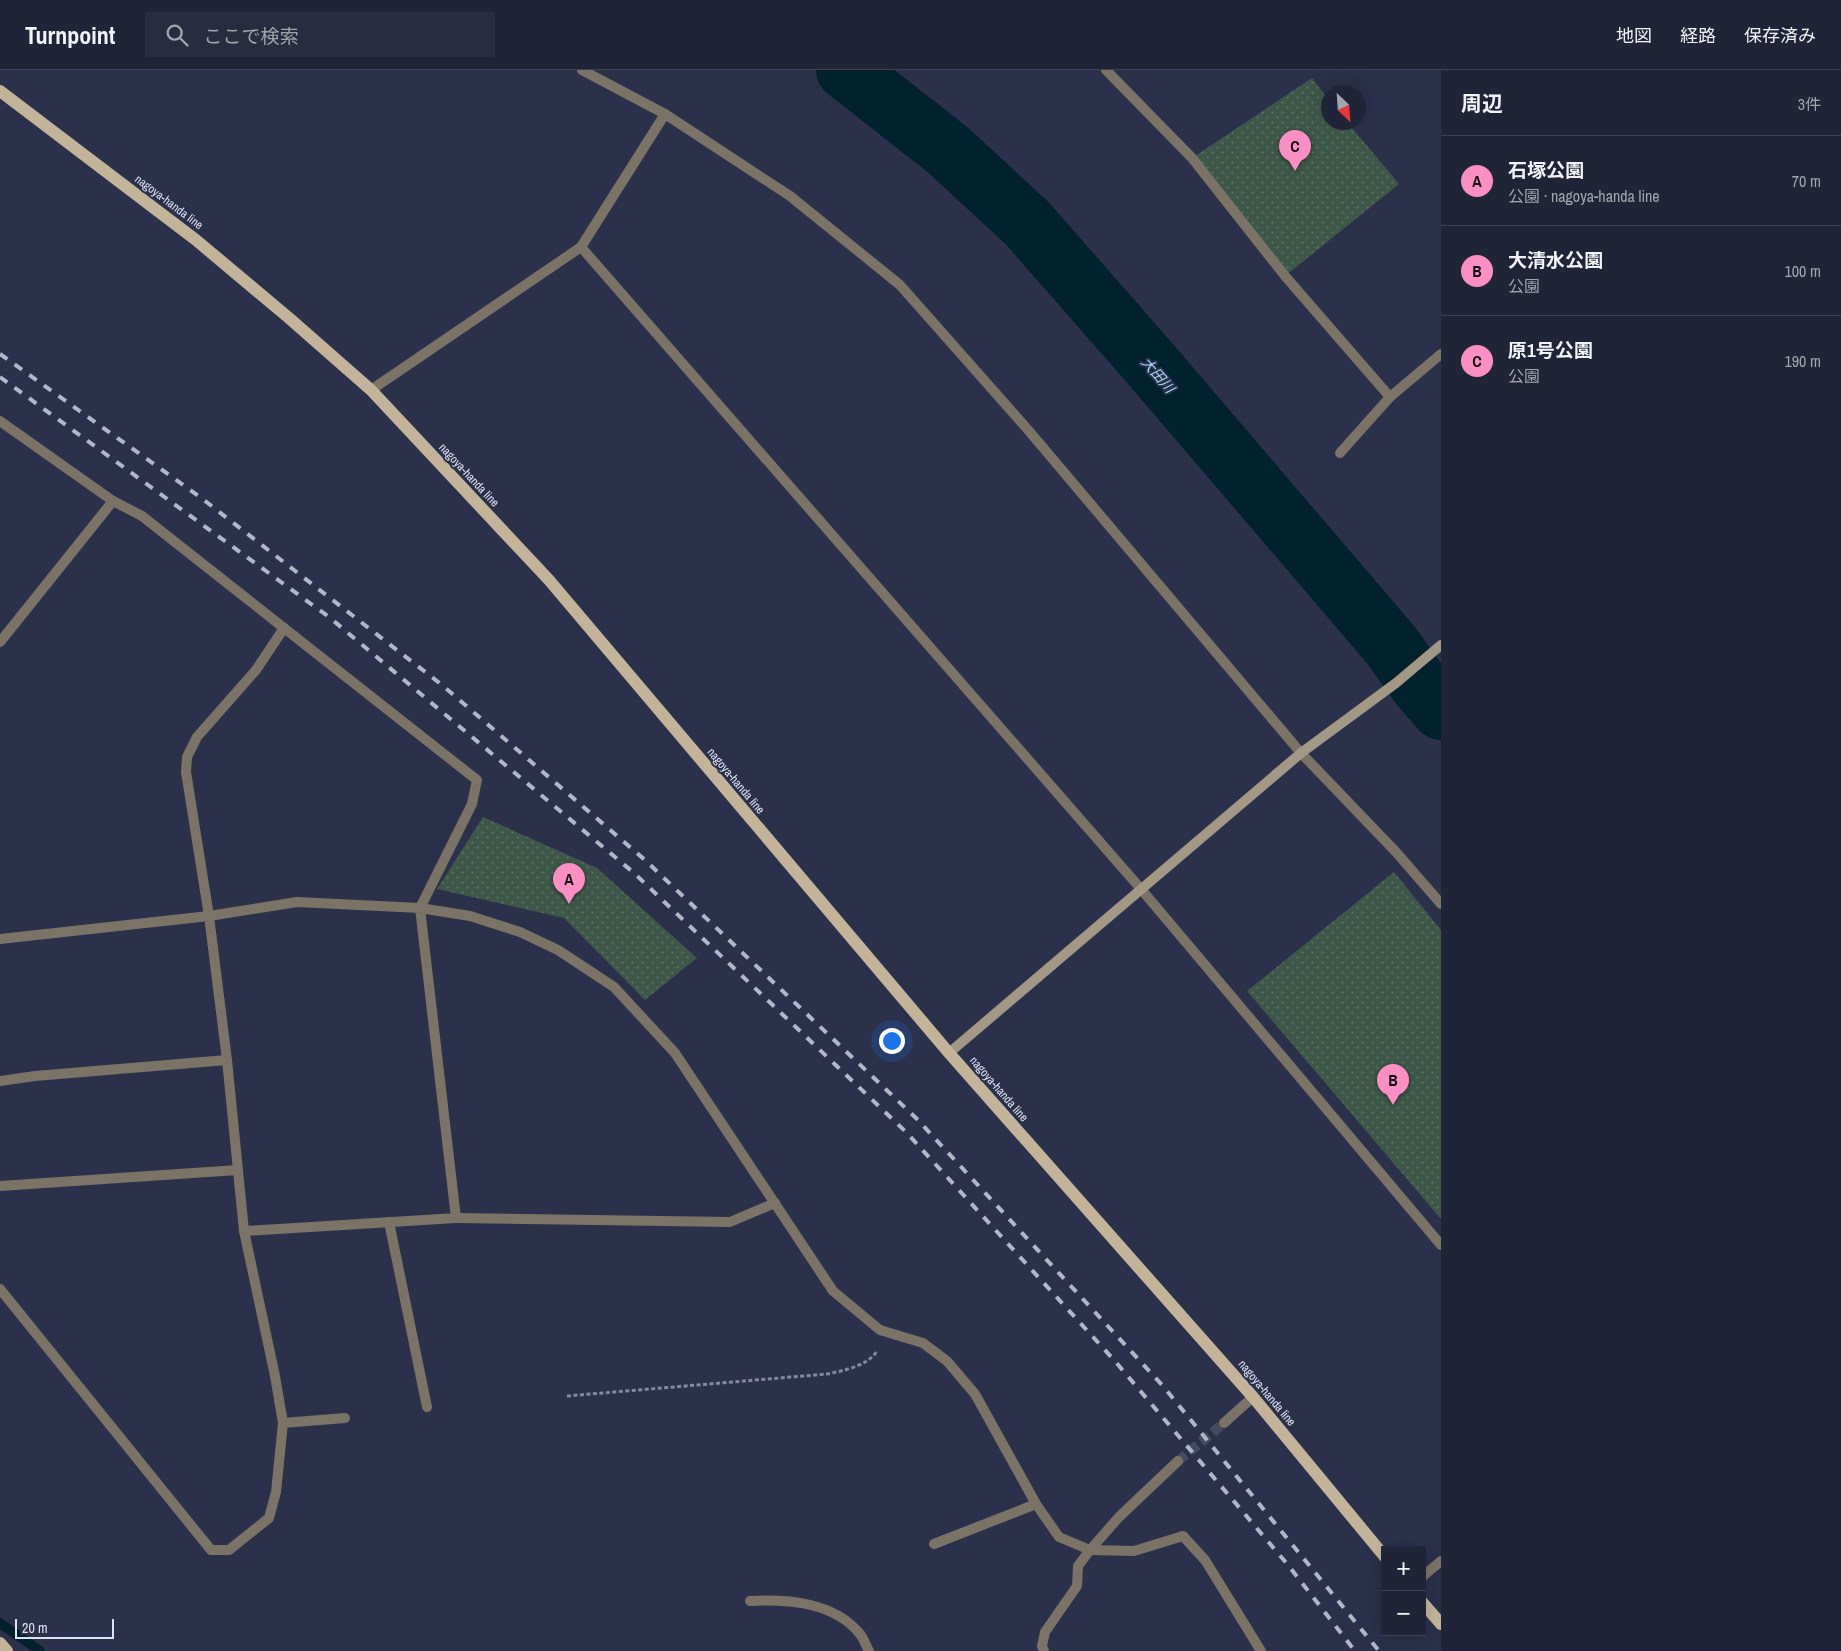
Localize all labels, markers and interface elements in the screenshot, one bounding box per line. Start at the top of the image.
search box [145,12,495,57]
text: Turnpoint [25,19,115,51]
icon: search [163,21,191,49]
text: ここで検索 [203,23,298,49]
text: 地図 [1616,23,1652,48]
text: 経路 [1680,23,1716,48]
text: 保存済み [1744,23,1816,48]
north arrow [1321,85,1366,130]
text: 周辺 [1461,89,1503,118]
text: 3件 [1798,93,1821,115]
pin: C [1279,130,1311,171]
text: 石塚公園 [1508,157,1584,183]
text: A [1472,170,1482,192]
text: 70 m [1792,170,1821,192]
street label: nagoya-handa line [132,171,206,233]
text: 公園 · nagoya-handa line [1508,185,1660,207]
text: 大清水公園 [1508,247,1603,273]
text: B [1472,260,1482,282]
text: 100 m [1785,260,1821,282]
text: 公園 [1508,275,1540,297]
text: 原1号公園 [1508,337,1593,363]
text: C [1472,350,1482,372]
text: 190 m [1785,350,1821,372]
water label: 大田川 [1137,353,1180,398]
text: 公園 [1508,365,1540,387]
street label: nagoya-handa line [435,440,503,510]
street label: nagoya-handa line [704,745,768,817]
pin: A [553,863,585,904]
your location [879,1028,905,1054]
street label: nagoya-handa line [966,1053,1032,1125]
pin: B [1377,1064,1409,1105]
street label: nagoya-handa line [1235,1357,1299,1429]
map controls [1381,1546,1426,1636]
button: + [1381,1546,1426,1591]
button: − [1381,1591,1426,1636]
scale bar [15,1616,114,1639]
text: 20 m [22,1619,48,1637]

